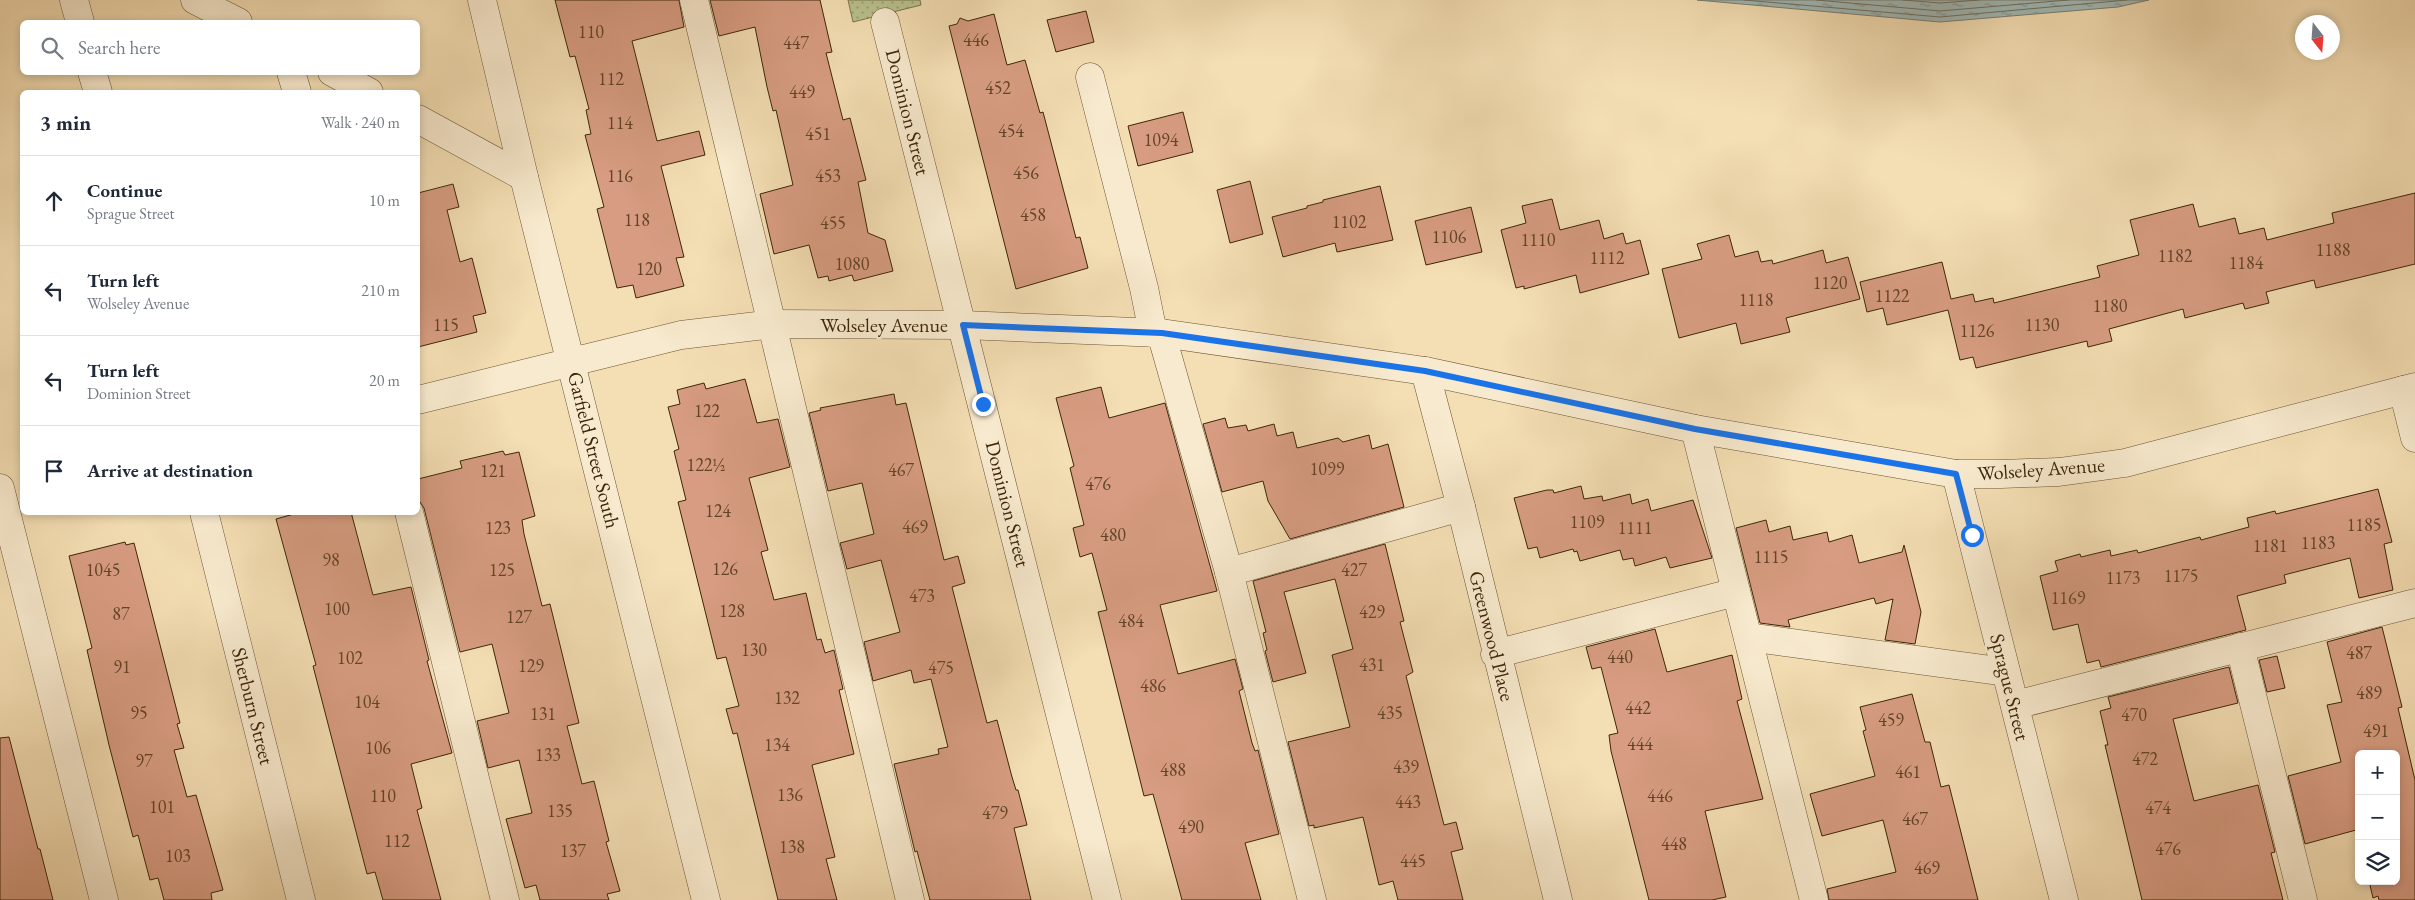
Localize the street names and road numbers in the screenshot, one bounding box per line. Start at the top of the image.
street label: Dominion Street [880,46,936,179]
street label: Wolseley Avenue [820,312,948,338]
street label: Garfield Street South [562,369,626,531]
street label: Dominion Street [980,438,1036,571]
street label: Wolseley Avenue [1976,452,2106,486]
street label: Greenwood Place [1463,568,1521,704]
street label: Sprague Street [1984,631,2036,744]
street label: Sherburn Street [226,645,280,768]

